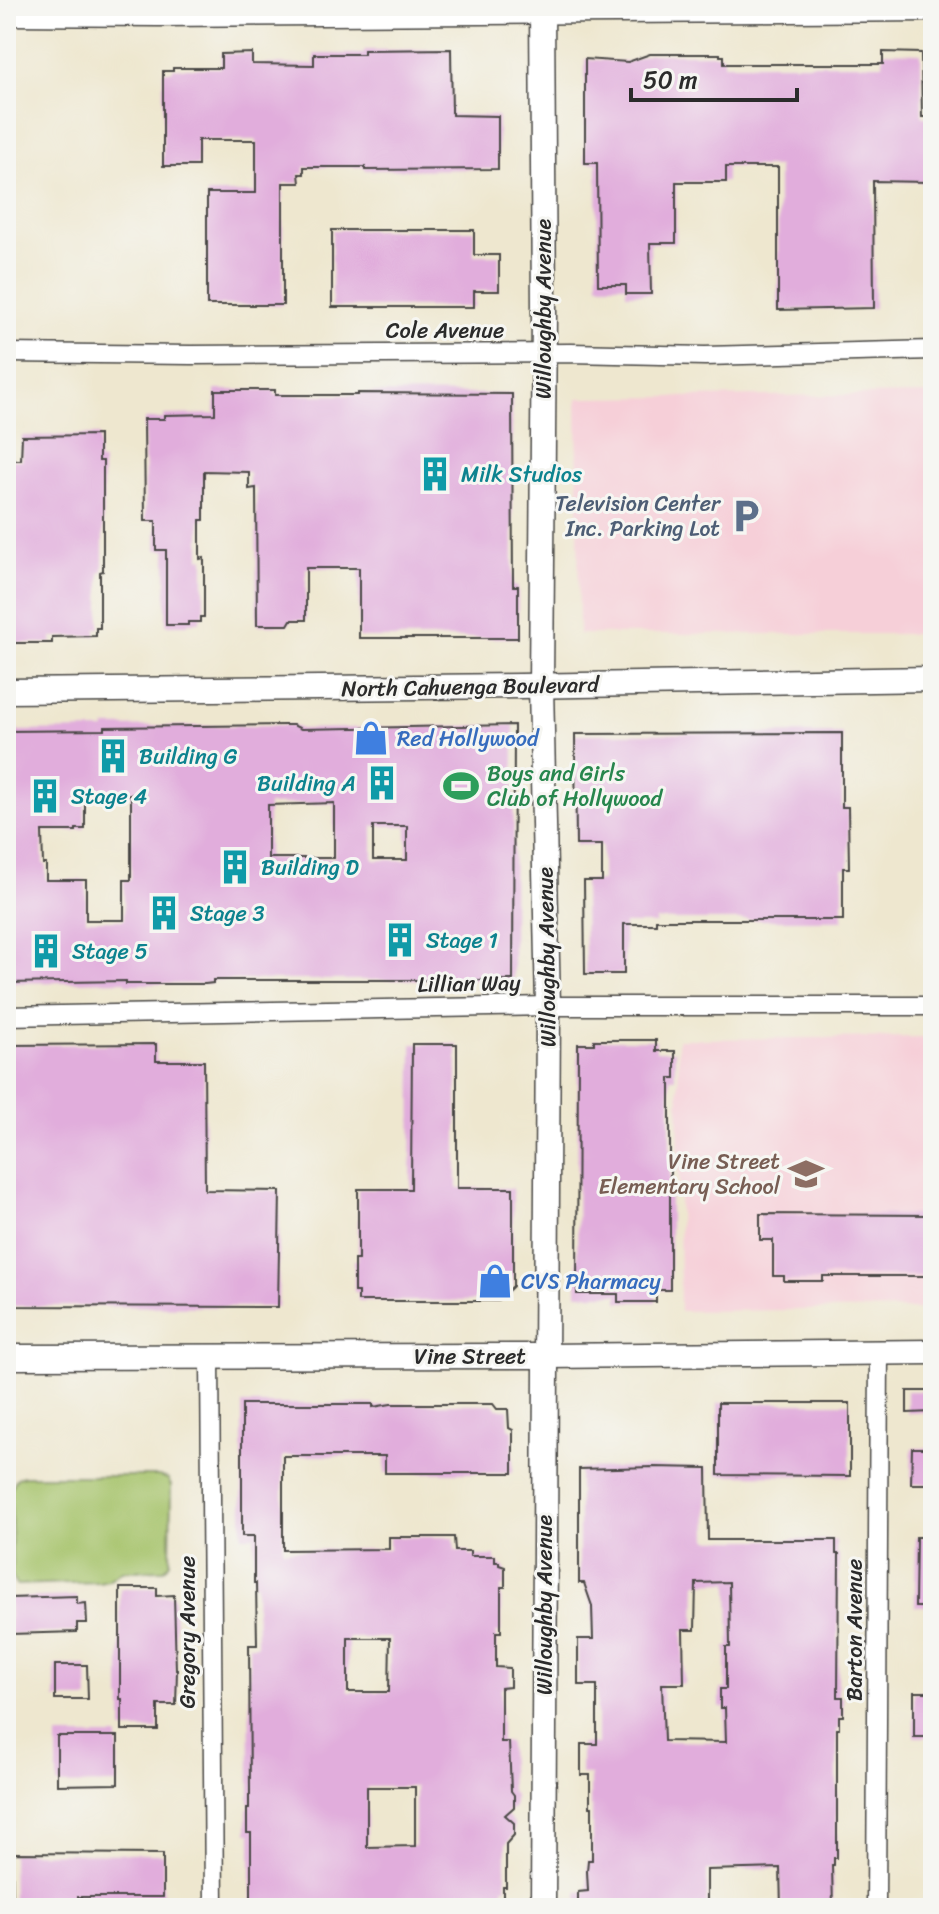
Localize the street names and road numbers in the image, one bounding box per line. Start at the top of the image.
street label: Willoughby Avenue [524,219,563,399]
street label: Cole Avenue [386,311,504,350]
street label: North Cahuenga Boulevard [341,665,600,708]
street label: Willoughby Avenue [525,866,568,1047]
street label: Lillian Way [417,963,521,1004]
street label: Vine Street [414,1337,526,1376]
street label: Willoughby Avenue [525,1515,564,1695]
street label: Gregory Avenue [168,1556,207,1708]
street label: Barton Avenue [835,1559,874,1701]

